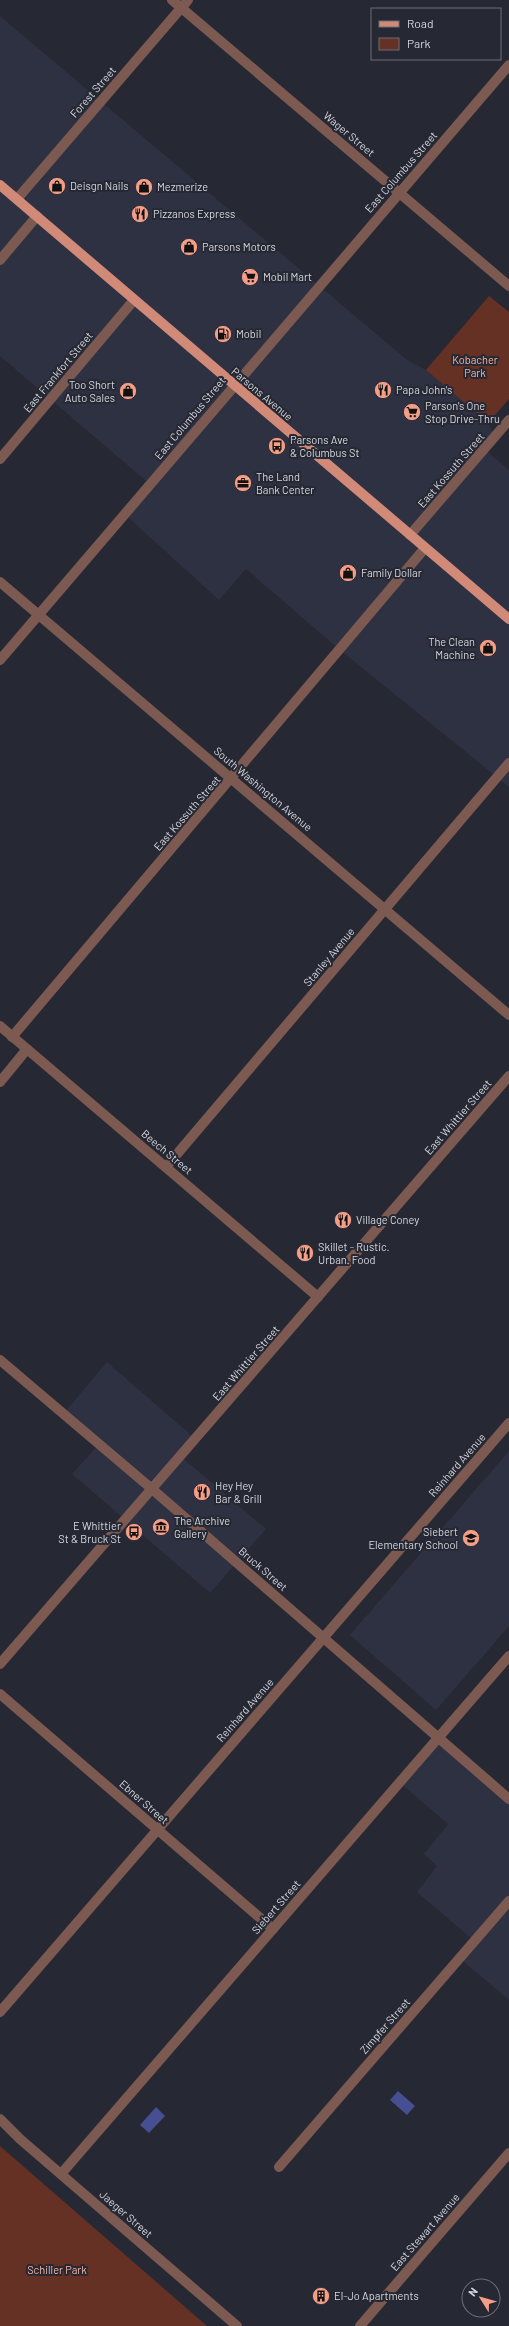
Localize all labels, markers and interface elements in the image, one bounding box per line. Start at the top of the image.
legend [371,8,501,60]
text: Road [407,16,434,30]
text: Park [407,36,431,50]
street label: Forest Street [67,64,118,120]
street label: Wager Street [321,108,378,159]
street label: East Columbus Street [362,128,439,215]
shop icon: Deisgn Nails [47,176,67,196]
shop icon: Mezmerize [134,177,154,197]
place label: Deisgn Nails [70,179,128,192]
place label: Mezmerize [157,180,208,193]
restaurant icon: Pizzanos Express [130,204,150,224]
place label: Pizzanos Express [153,207,235,220]
shop icon: Parsons Motors [179,237,199,257]
place label: Parsons Motors [202,240,276,253]
supermarket icon: Mobil Mart [240,267,260,287]
place label: Mobil Mart [263,270,312,283]
fuel station icon: Mobil [213,324,233,344]
place label: Mobil [236,327,261,340]
street label: East Frankfort Street [20,329,95,414]
park label: Kobacher Park [452,353,498,379]
street label: Parsons Avenue [229,364,296,423]
street label: East Columbus Street [151,374,228,461]
place label: Too Short Auto Sales [65,378,115,404]
restaurant icon: Papa John's [373,380,393,400]
shop icon: Too Short Auto Sales [118,381,138,401]
place label: Papa John's [396,383,452,396]
place label: Parson's One Stop Drive-Thru [425,399,500,425]
supermarket icon: Parson's One Stop Drive-Thru [402,402,422,422]
street label: East Kossuth Street [415,430,487,510]
place label: Parsons Ave & Columbus St [290,433,359,459]
bus stop icon: Parsons Ave & Columbus St [267,436,287,456]
place label: The Land Bank Center [256,470,314,496]
office icon: The Land Bank Center [233,473,253,493]
shop icon: Family Dollar [338,563,358,583]
place label: Family Dollar [361,566,422,579]
place label: The Clean Machine [428,635,475,661]
shop icon: The Clean Machine [478,638,498,658]
street label: South Washington Avenue [212,744,315,834]
street label: East Kossuth Street [151,773,223,853]
street label: Stanley Avenue [300,925,357,989]
street label: East Whittier Street [422,1077,494,1157]
street label: Beech Street [139,1127,195,1177]
restaurant icon: Village Coney [333,1210,353,1230]
place label: Village Coney [356,1213,419,1226]
place label: Skillet - Rustic. Urban. Food [318,1240,390,1266]
restaurant icon: Skillet - Rustic. Urban. Food [295,1243,315,1263]
street label: East Whittier Street [210,1323,282,1403]
street label: Reinhard Avenue [425,1430,488,1499]
place label: Hey Hey Bar & Grill [215,1479,262,1505]
restaurant icon: Hey Hey Bar & Grill [192,1482,212,1502]
place label: The Archive Gallery [174,1514,230,1540]
museum icon: The Archive Gallery [151,1517,171,1537]
place label: E Whittier St & Bruck St [58,1519,121,1545]
bus stop icon: E Whittier St & Bruck St [124,1522,144,1542]
place label: Siebert Elementary School [368,1525,458,1551]
school or university icon: Siebert Elementary School [461,1528,481,1548]
street label: Bruck Street [236,1544,290,1593]
street label: Reinhard Avenue [213,1675,276,1744]
street label: Ebner Street [117,1777,171,1826]
street label: Siebert Street [249,1877,303,1936]
street label: Zimpfer Street [357,1995,412,2056]
street label: Jaeger Street [97,2187,155,2240]
street label: East Stewart Avenue [387,2190,462,2273]
park label: Schiller Park [27,2263,87,2276]
north arrow [461,2278,501,2318]
text: N [465,2285,480,2299]
building icon: El-Jo Apartments [311,2286,331,2306]
place label: El-Jo Apartments [334,2289,419,2302]

